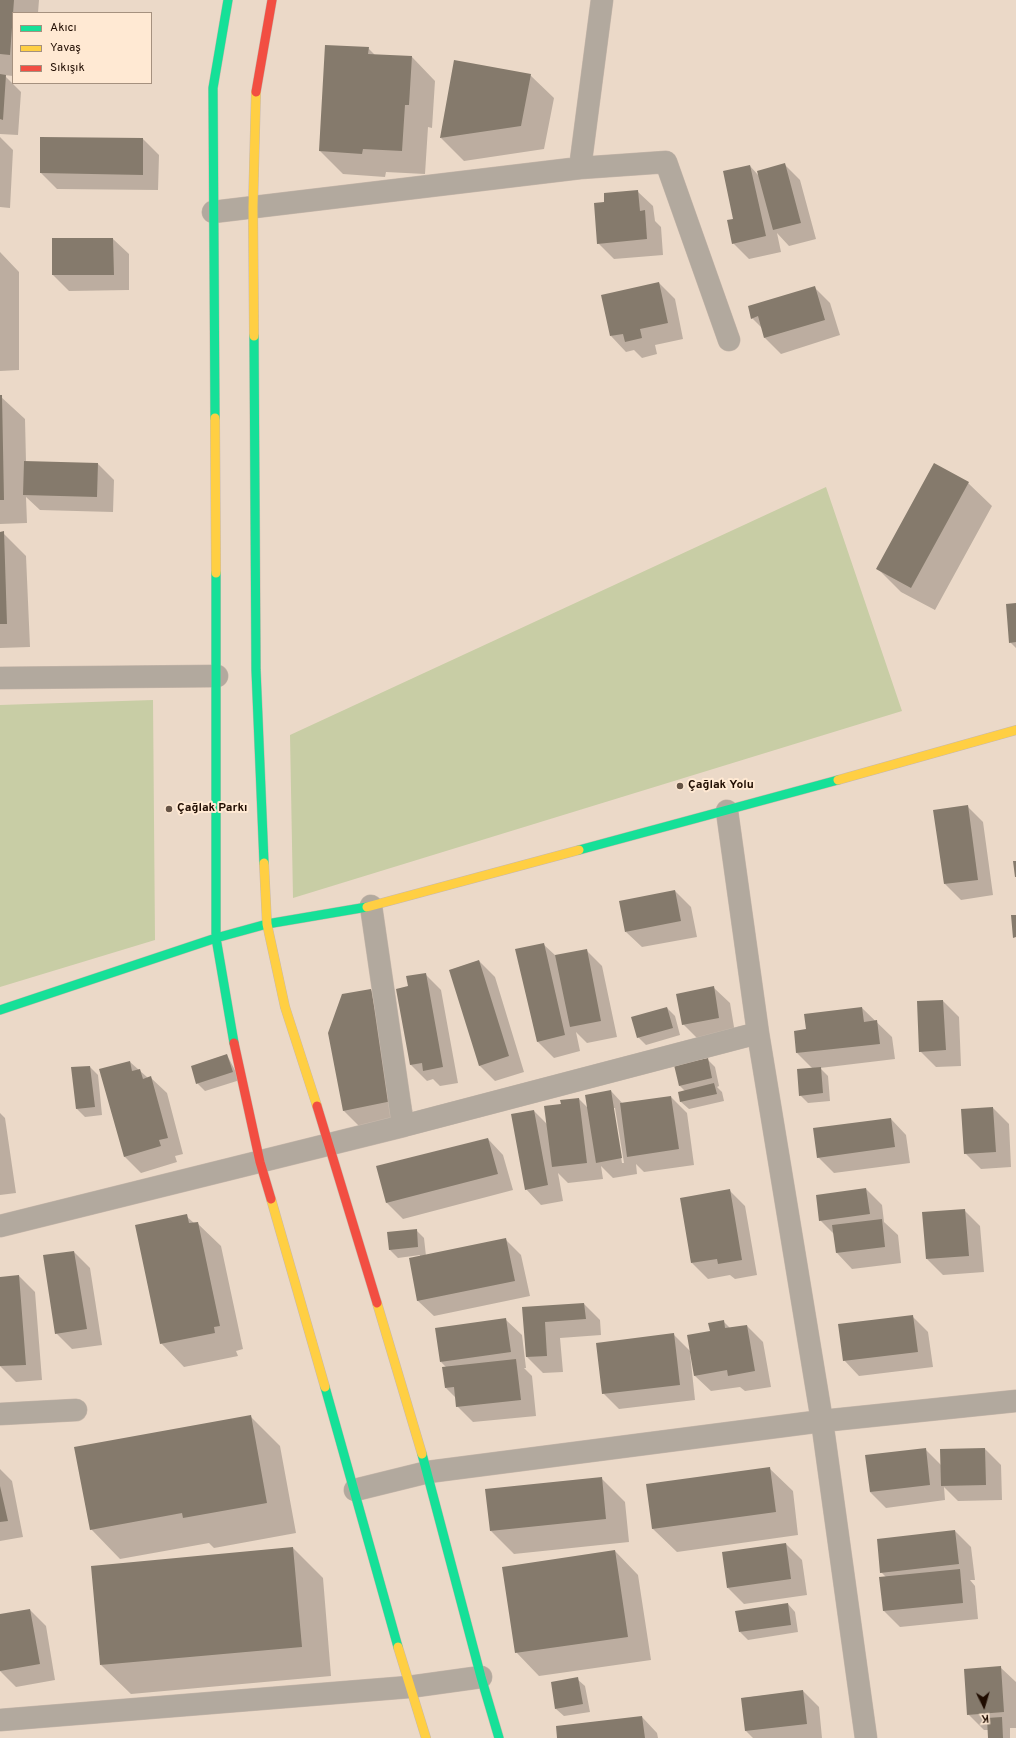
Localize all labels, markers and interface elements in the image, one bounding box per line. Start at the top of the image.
legend [12,12,152,84]
text: Akıcı [50,20,77,36]
text: Yavaş [50,40,81,56]
text: Sıkışık [50,60,85,76]
place label: Çağlak Yolu [688,779,754,793]
marker: Çağlak Yolu [675,781,685,791]
place label: Çağlak Parkı [177,802,248,816]
marker: Çağlak Parkı [164,804,174,814]
north arrow [964,1686,1004,1726]
text: K [981,1711,990,1725]

